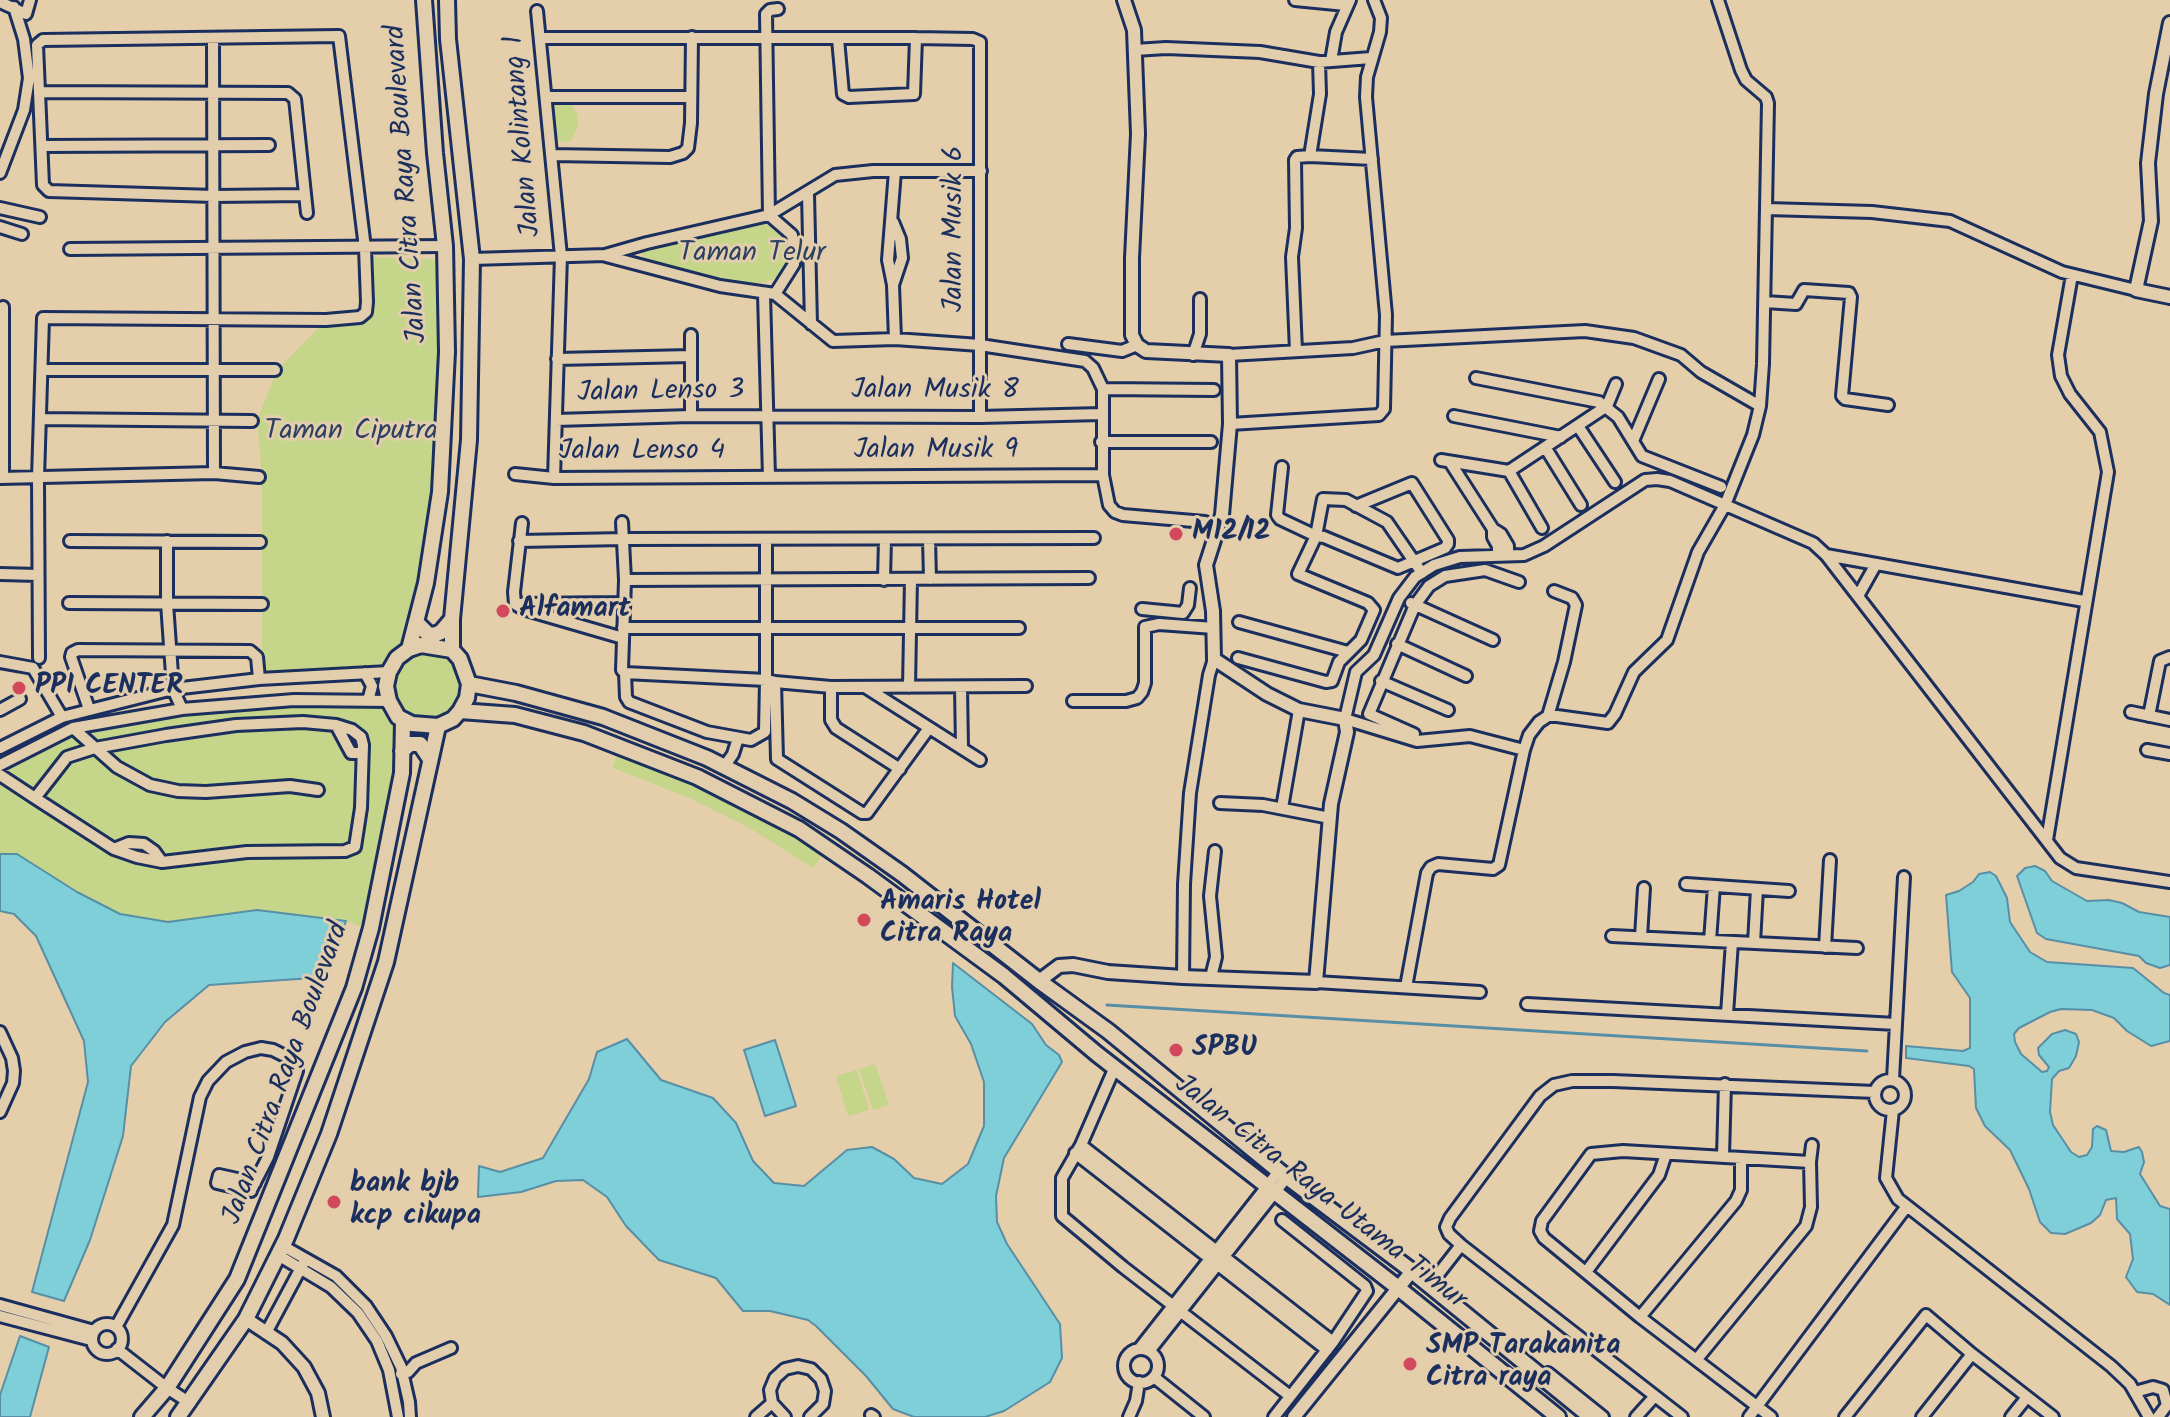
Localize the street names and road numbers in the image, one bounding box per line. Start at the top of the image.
street label: Jalan Citra Raya Boulevard [381,24,437,344]
street label: Jalan Kolintang 1 [499,34,551,238]
street label: Jalan Musik 6 [939,146,973,312]
street label: Jalan Musik 8 [851,375,1019,409]
street label: Jalan Lenso 3 [577,376,745,412]
street label: Jalan Musik 9 [854,435,1018,469]
street label: Jalan Lenso 4 [559,436,725,470]
street label: Jalan Citra Raya Boulevard [218,918,358,1230]
street label: Jalan Citra Raya Utama Timur [1166,1070,1472,1318]

